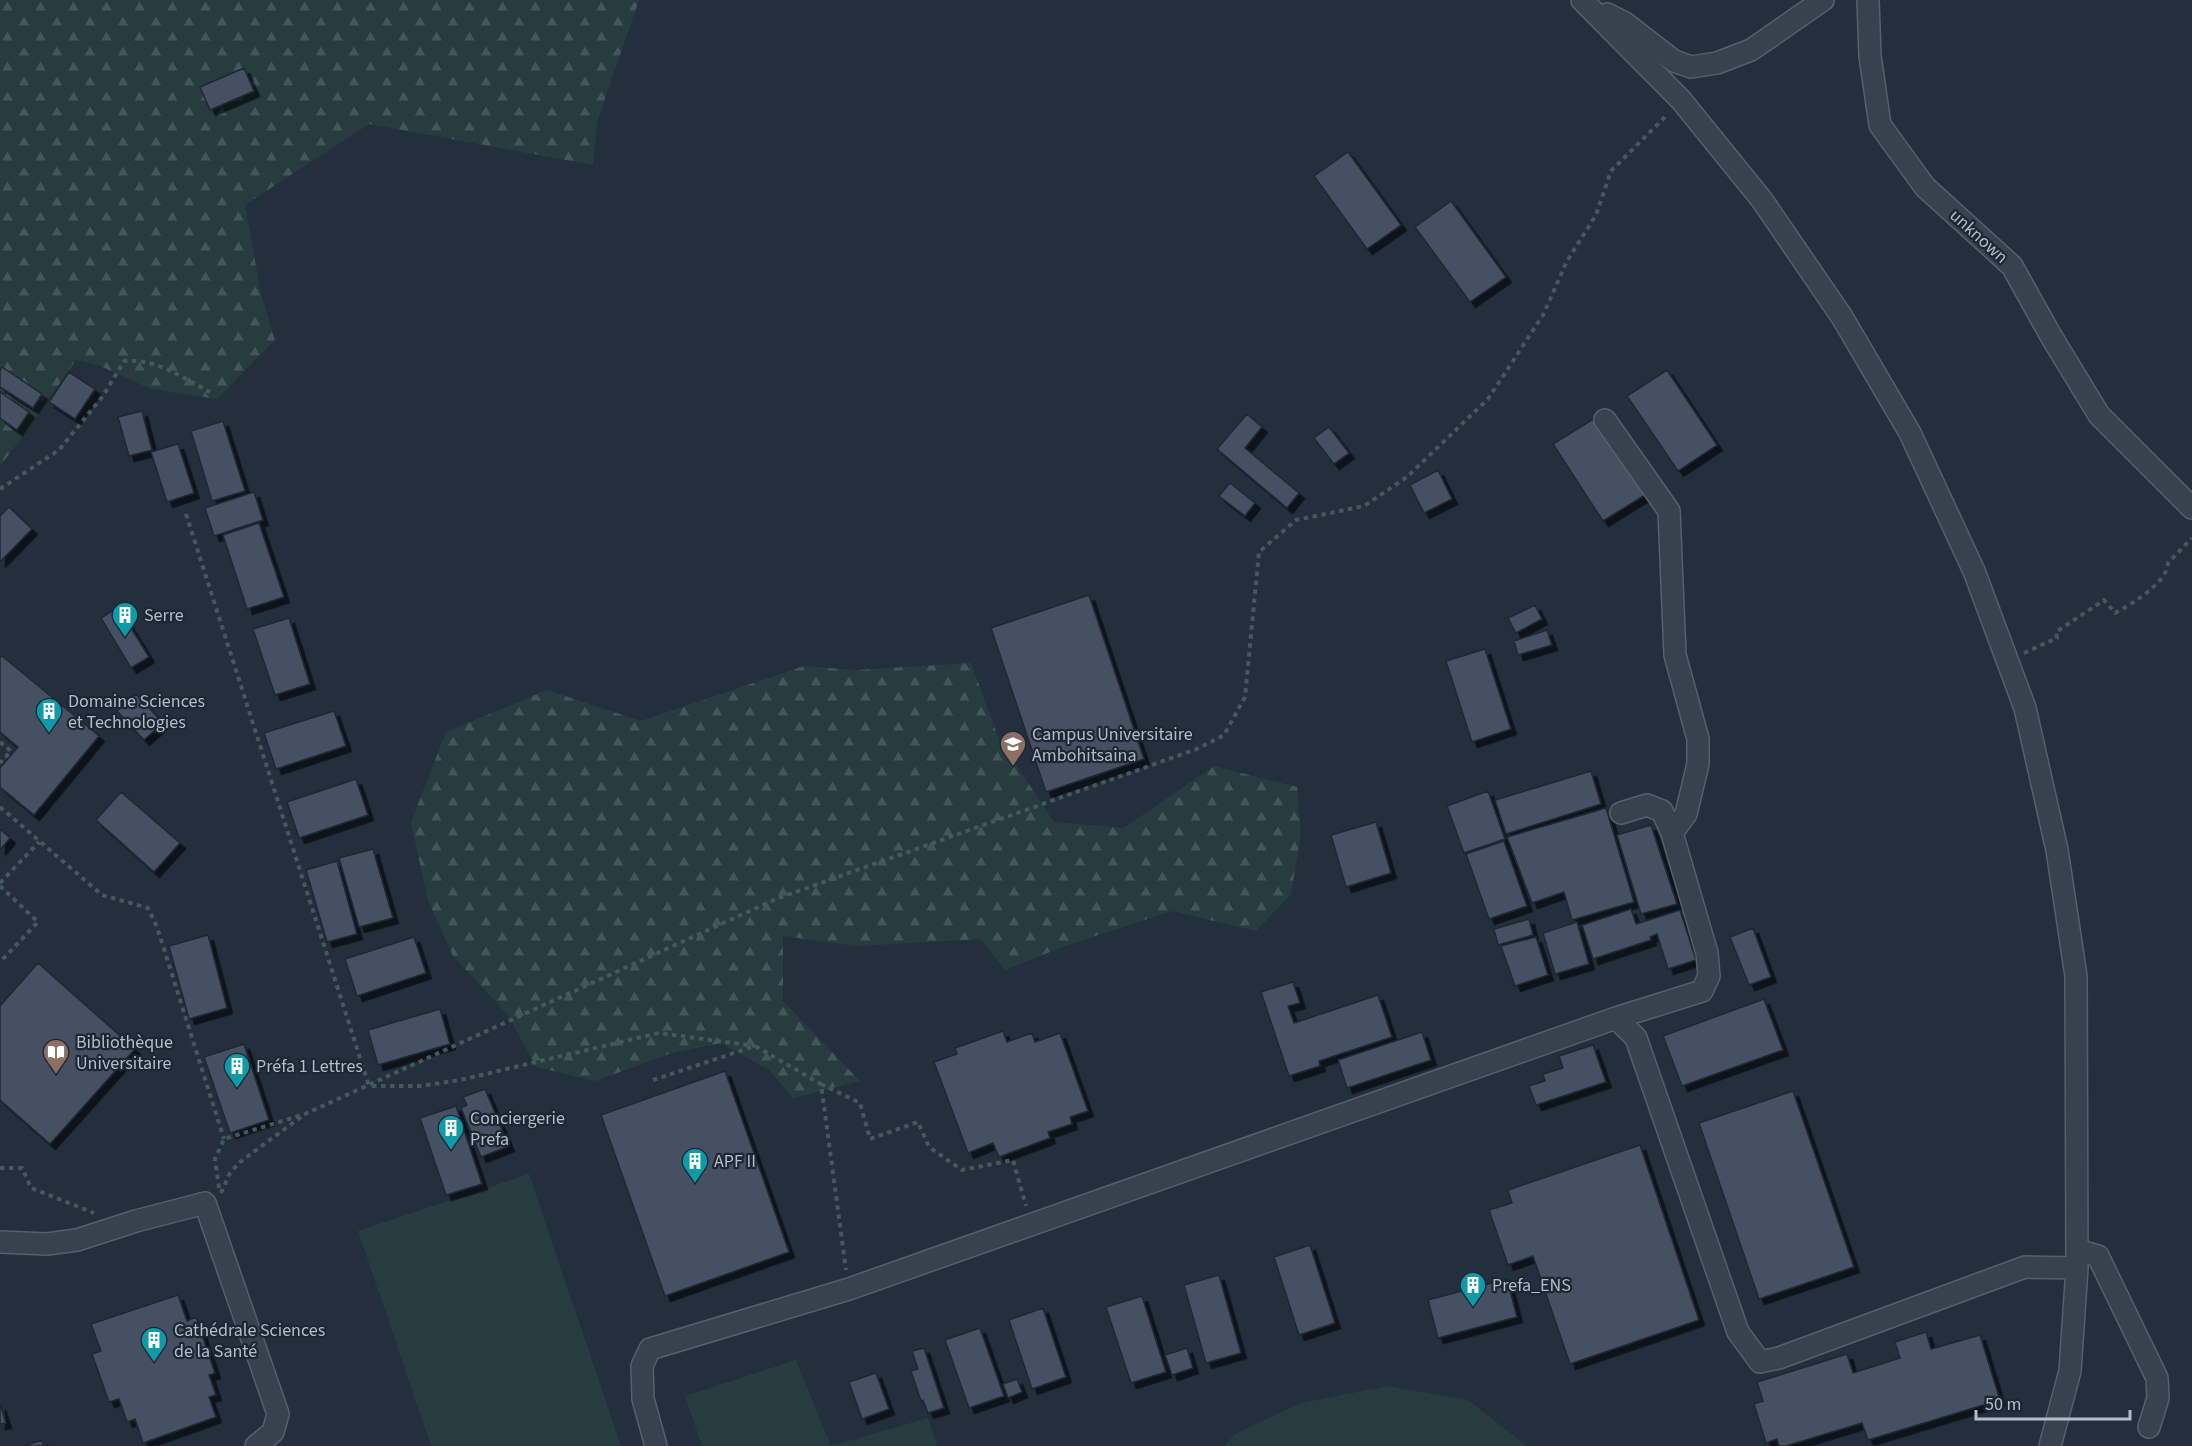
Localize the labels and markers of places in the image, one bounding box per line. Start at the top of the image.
building icon: Serre [110,600,140,638]
place label: Serre [144,603,184,628]
place label: Domaine Sciences et Technologies [68,689,205,735]
building icon: Domaine Sciences et Technologies [34,696,64,734]
place label: Campus Universitaire Ambohitsaina [1032,722,1193,768]
school or university icon: Campus Universitaire Ambohitsaina [998,729,1028,767]
place label: Bibliothèque Universitaire [76,1030,173,1076]
library icon: Bibliothèque Universitaire [41,1037,71,1075]
building icon: Préfa 1 Lettres [222,1051,252,1089]
place label: Préfa 1 Lettres [256,1054,363,1079]
place label: Conciergerie Prefa [470,1106,565,1152]
building icon: Conciergerie Prefa [436,1113,466,1151]
building icon: APF II [680,1146,710,1184]
place label: APF II [714,1149,756,1174]
building icon: Prefa_ENS [1458,1270,1488,1308]
place label: Prefa_ENS [1492,1273,1571,1298]
place label: Cathédrale Sciences de la Santé [174,1318,325,1364]
building icon: Cathédrale Sciences de la Santé [139,1325,169,1363]

